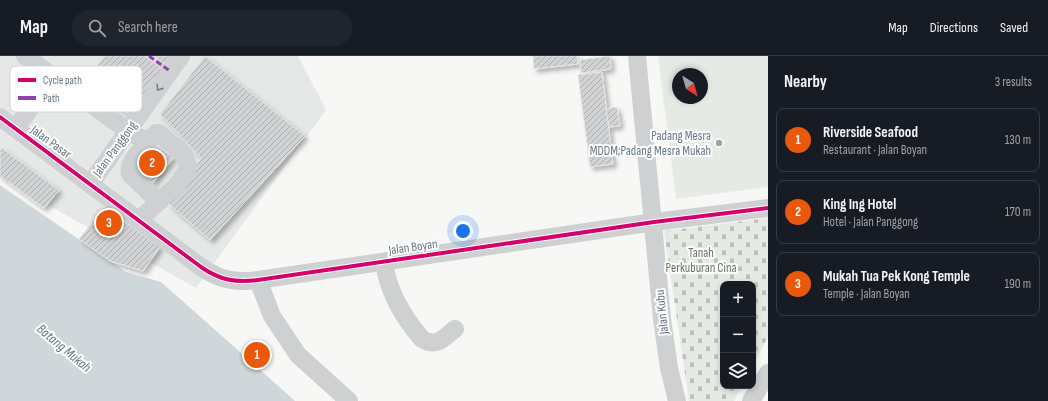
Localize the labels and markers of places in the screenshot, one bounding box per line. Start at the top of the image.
place label: Padang Mesra MDDM;Padang Mesra Mukah [590,128,711,159]
marker: Padang Mesra MDDM;Padang Mesra Mukah [714,138,724,148]
pin: 2 [139,148,165,178]
pin: 3 [96,208,122,238]
pin: 1 [244,340,270,370]

